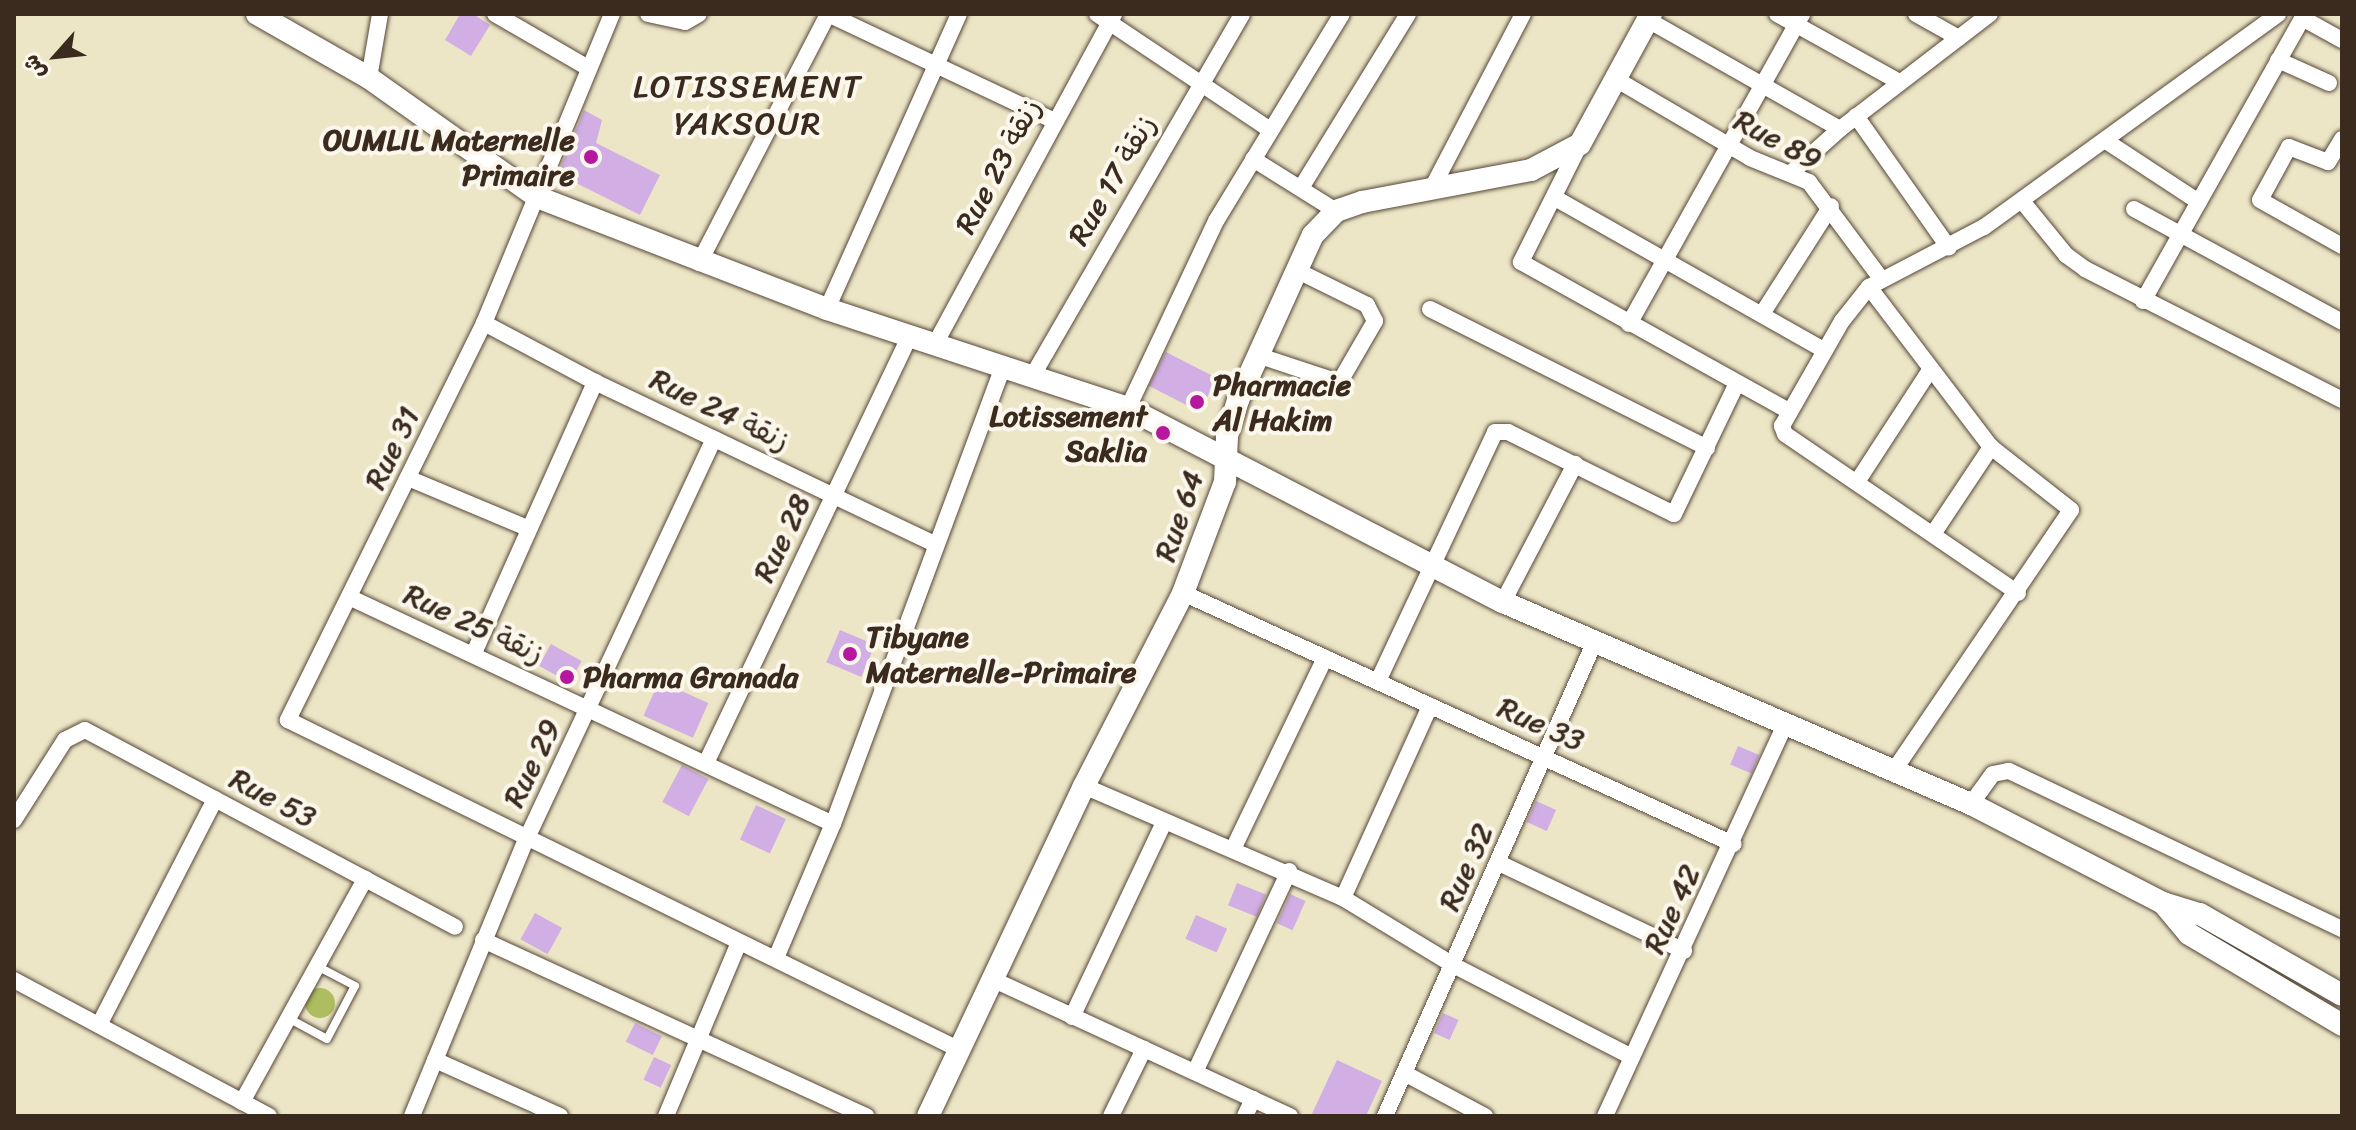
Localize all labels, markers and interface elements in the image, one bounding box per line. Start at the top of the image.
north arrow [16,16,96,96]
text: ش [11,47,57,87]
district label: LOTISSEMENT YAKSOUR [636,69,860,144]
street label: Rue 23 زنقة [947,92,1049,240]
street label: Rue 89 [1728,102,1828,178]
street label: Rue 17 زنقة [1060,108,1164,252]
place label: OUMLIL Maternelle Primaire [323,122,575,192]
marker: OUMLIL Maternelle Primaire [582,148,600,166]
street label: Rue 24 زنقة [644,361,796,459]
place label: Pharmacie Al Hakim [1213,367,1351,438]
marker: Pharmacie Al Hakim [1188,393,1206,411]
place label: Lotissement Saklia [989,398,1147,468]
street label: Rue 31 [357,401,427,495]
marker: Lotissement Saklia [1154,424,1172,442]
street label: Rue 64 [1147,466,1211,566]
street label: Rue 28 [745,488,819,588]
street label: Rue 25 زنقة [398,576,550,672]
place label: Tibyane Maternelle-Primaire [866,619,1136,690]
marker: Tibyane Maternelle-Primaire [841,645,859,663]
place label: Pharma Granada [583,659,798,695]
marker: Pharma Granada [558,668,576,686]
street label: Rue 33 [1492,689,1590,759]
street label: Rue 29 [495,713,569,813]
street label: Rue 53 [224,760,322,836]
street label: Rue 32 [1431,818,1501,916]
street label: Rue 42 [1636,859,1708,959]

